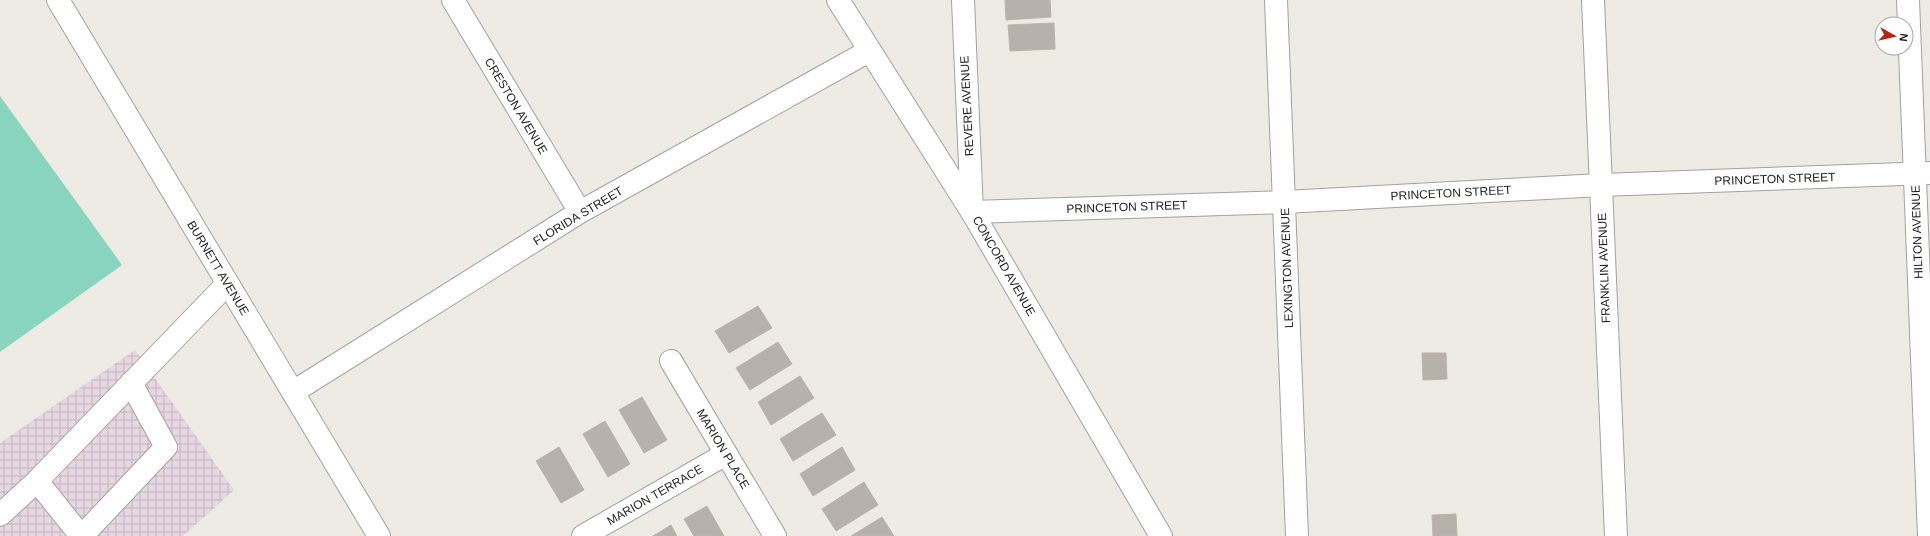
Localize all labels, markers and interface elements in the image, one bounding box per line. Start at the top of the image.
north arrow [1874,16,1914,56]
text: N [1897,33,1910,42]
street label: CRESTON AVENUE [482,55,550,157]
street label: REVERE AVENUE [957,55,977,157]
street label: PRINCETON STREET [1714,170,1836,188]
street label: FLORIDA STREET [531,183,626,248]
street label: PRINCETON STREET [1390,183,1513,203]
street label: HILTON AVENUE [1908,185,1926,279]
street label: PRINCETON STREET [1066,198,1188,216]
street label: LEXINGTON AVENUE [1278,208,1296,328]
street label: FRANKLIN AVENUE [1595,213,1613,323]
street label: CONCORD AVENUE [970,214,1038,318]
street label: BURNETT AVENUE [184,218,252,318]
street label: MARION PLACE [694,407,752,491]
street label: MARION TERRACE [605,462,705,528]

